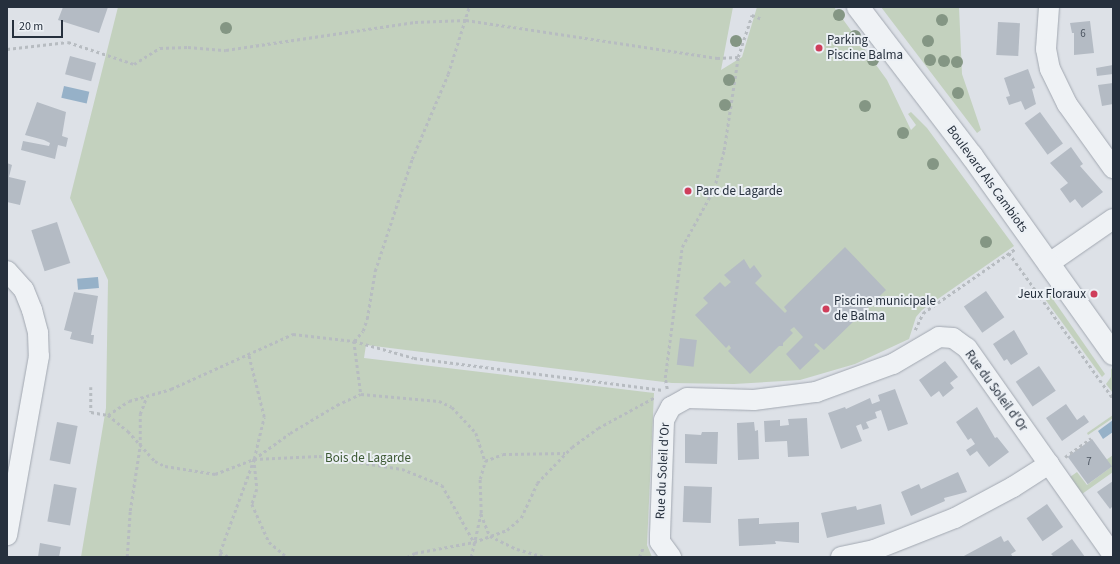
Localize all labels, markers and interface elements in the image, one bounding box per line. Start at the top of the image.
scale bar [14,12,65,38]
text: 20 m [19,18,43,35]
house number: 6 [1080,27,1086,41]
place label: Parking Piscine Balma [827,33,903,64]
marker: Parking Piscine Balma [814,43,824,53]
street label: Boulevard Als Cambiots [943,123,1031,235]
place label: Parc de Lagarde [696,183,782,199]
marker: Parc de Lagarde [683,186,693,196]
place label: Jeux Floraux [1017,286,1086,302]
marker: Jeux Floraux [1089,289,1099,299]
place label: Piscine municipale de Balma [834,294,936,325]
marker: Piscine municipale de Balma [821,304,831,314]
street label: Rue du Soleil d'Or [961,347,1031,435]
street label: Rue du Soleil d'Or [653,422,673,520]
park label: Bois de Lagarde [325,450,411,466]
house number: 7 [1086,455,1092,469]

